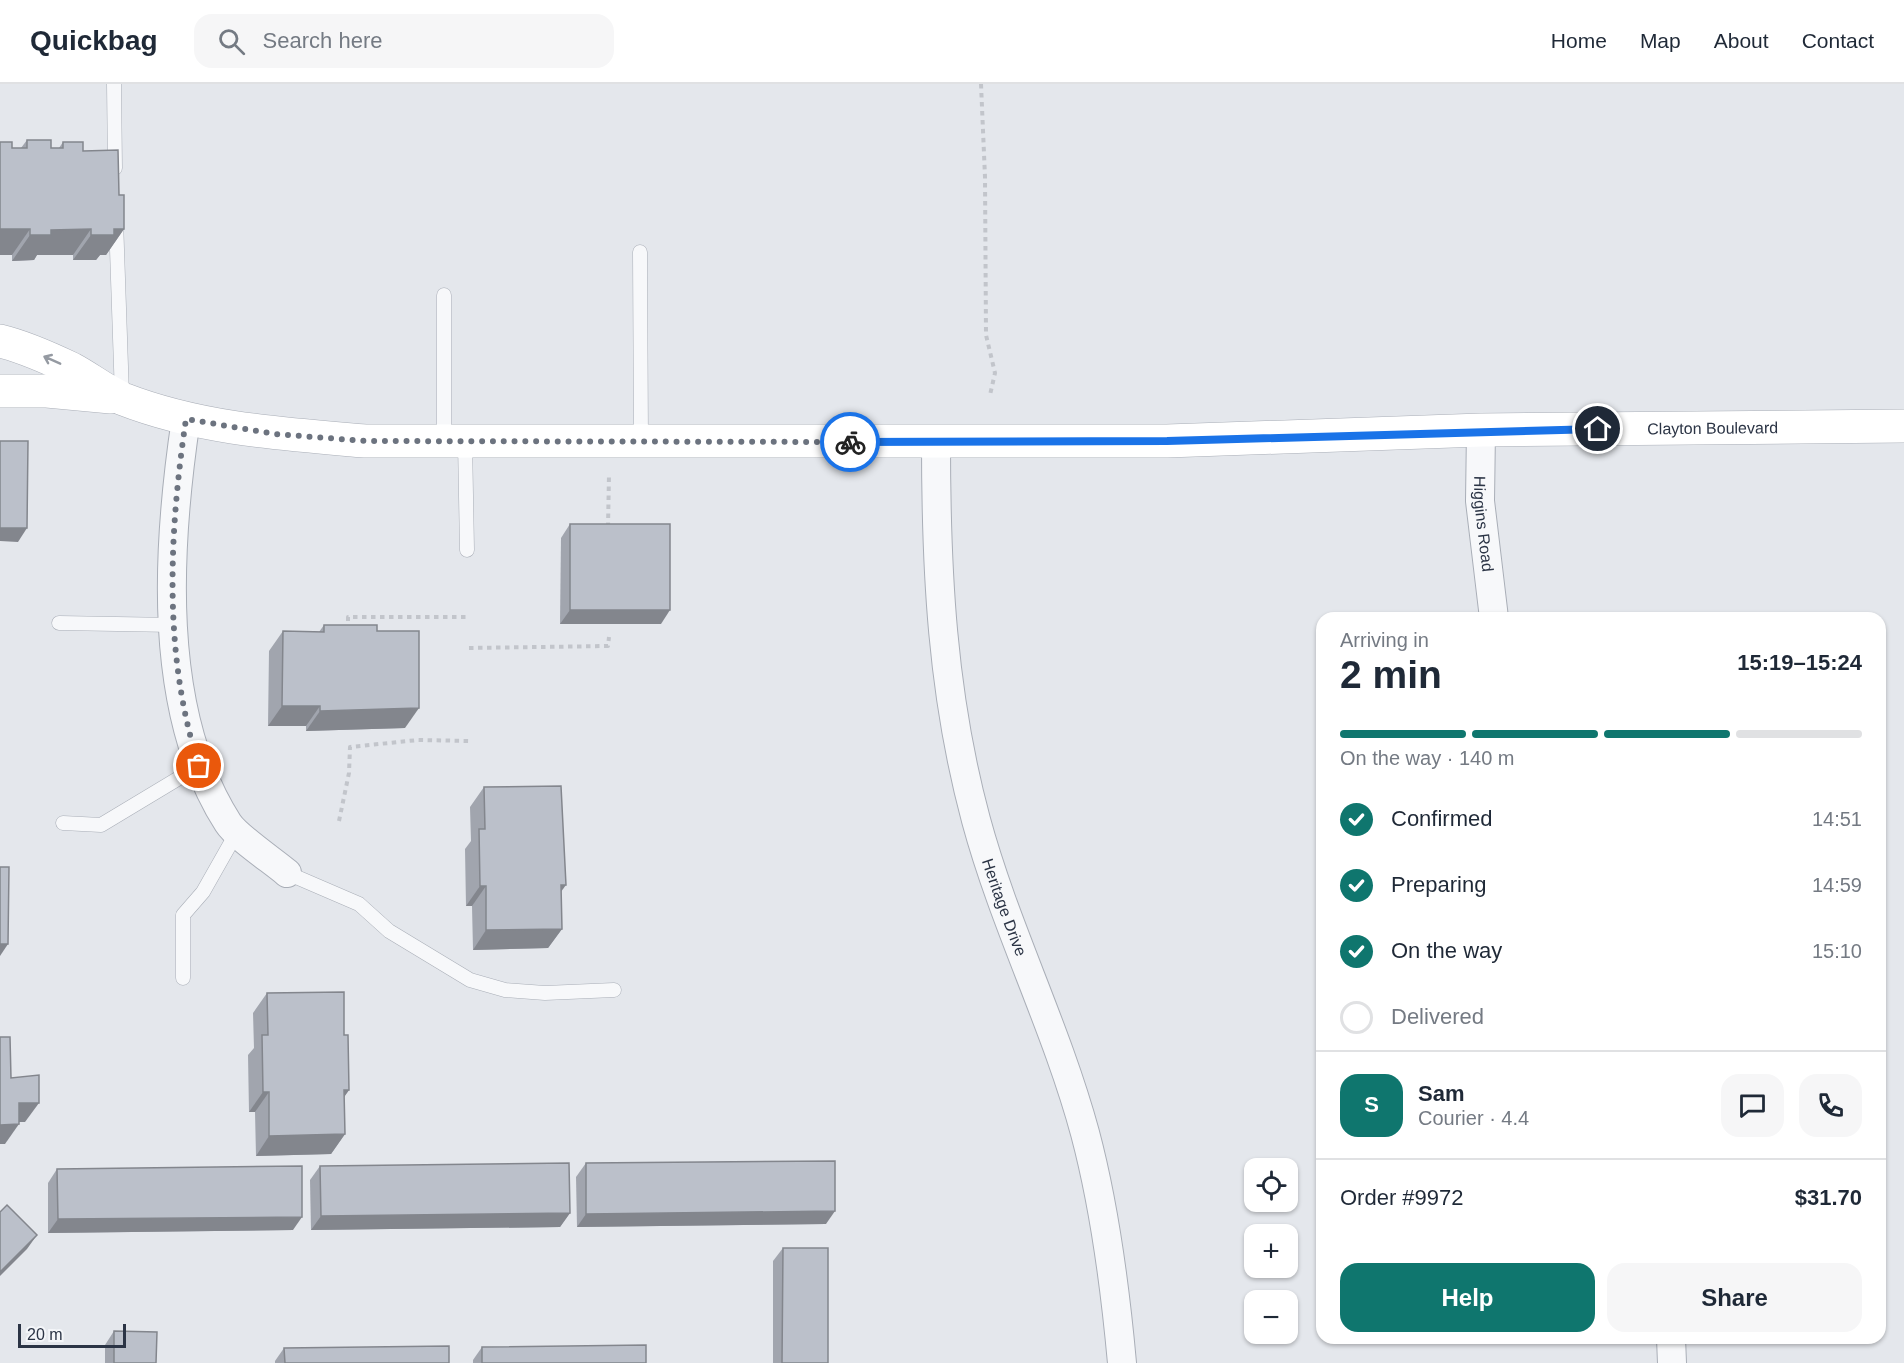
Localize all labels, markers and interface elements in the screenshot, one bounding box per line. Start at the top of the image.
search box [194,14,614,68]
text: Quickbag [30,25,158,56]
icon: search [215,25,248,58]
text: Search here [263,28,382,53]
text: Home [1551,29,1607,52]
text: Map [1640,29,1681,52]
text: About [1714,29,1769,52]
text: Contact [1802,29,1874,52]
one-way arrow [43,354,61,365]
pin [1572,403,1623,454]
courier [820,412,880,472]
icon: home [1581,412,1614,445]
street label: Clayton Boulevard [1647,419,1778,437]
icon: bike [834,426,867,459]
street label: Higgins Road [1471,476,1497,573]
text: Arriving in [1340,629,1429,651]
text: 15:19–15:24 [1737,650,1862,675]
text: 2 min [1340,653,1442,696]
pin [173,740,224,791]
text: On the way · 140 m [1340,747,1515,769]
icon: bag [182,749,215,782]
icon: check [1340,803,1373,836]
text: Confirmed [1391,806,1492,831]
text: 14:51 [1812,808,1862,830]
street label: Heritage Drive [979,856,1030,958]
icon: check [1340,869,1373,902]
text: Preparing [1391,872,1486,897]
text: 14:59 [1812,874,1862,896]
icon: check [1340,935,1373,968]
text: On the way [1391,938,1502,963]
text: 15:10 [1812,940,1862,962]
text: Delivered [1391,1004,1484,1029]
button: chat [1721,1074,1784,1137]
button: phone [1799,1074,1862,1137]
text: Sam [1418,1081,1464,1106]
text: S [1364,1092,1379,1117]
text: Courier · 4.4 [1418,1107,1529,1129]
map controls [1244,1158,1298,1344]
button: locate [1244,1158,1298,1212]
text: Order #9972 [1340,1185,1464,1210]
text: $31.70 [1795,1185,1862,1210]
button: + [1244,1224,1298,1278]
button: Help [1340,1263,1595,1332]
button: Share [1607,1263,1862,1332]
button: − [1244,1290,1298,1344]
scale bar [18,1321,126,1348]
text: 20 m [27,1326,63,1343]

